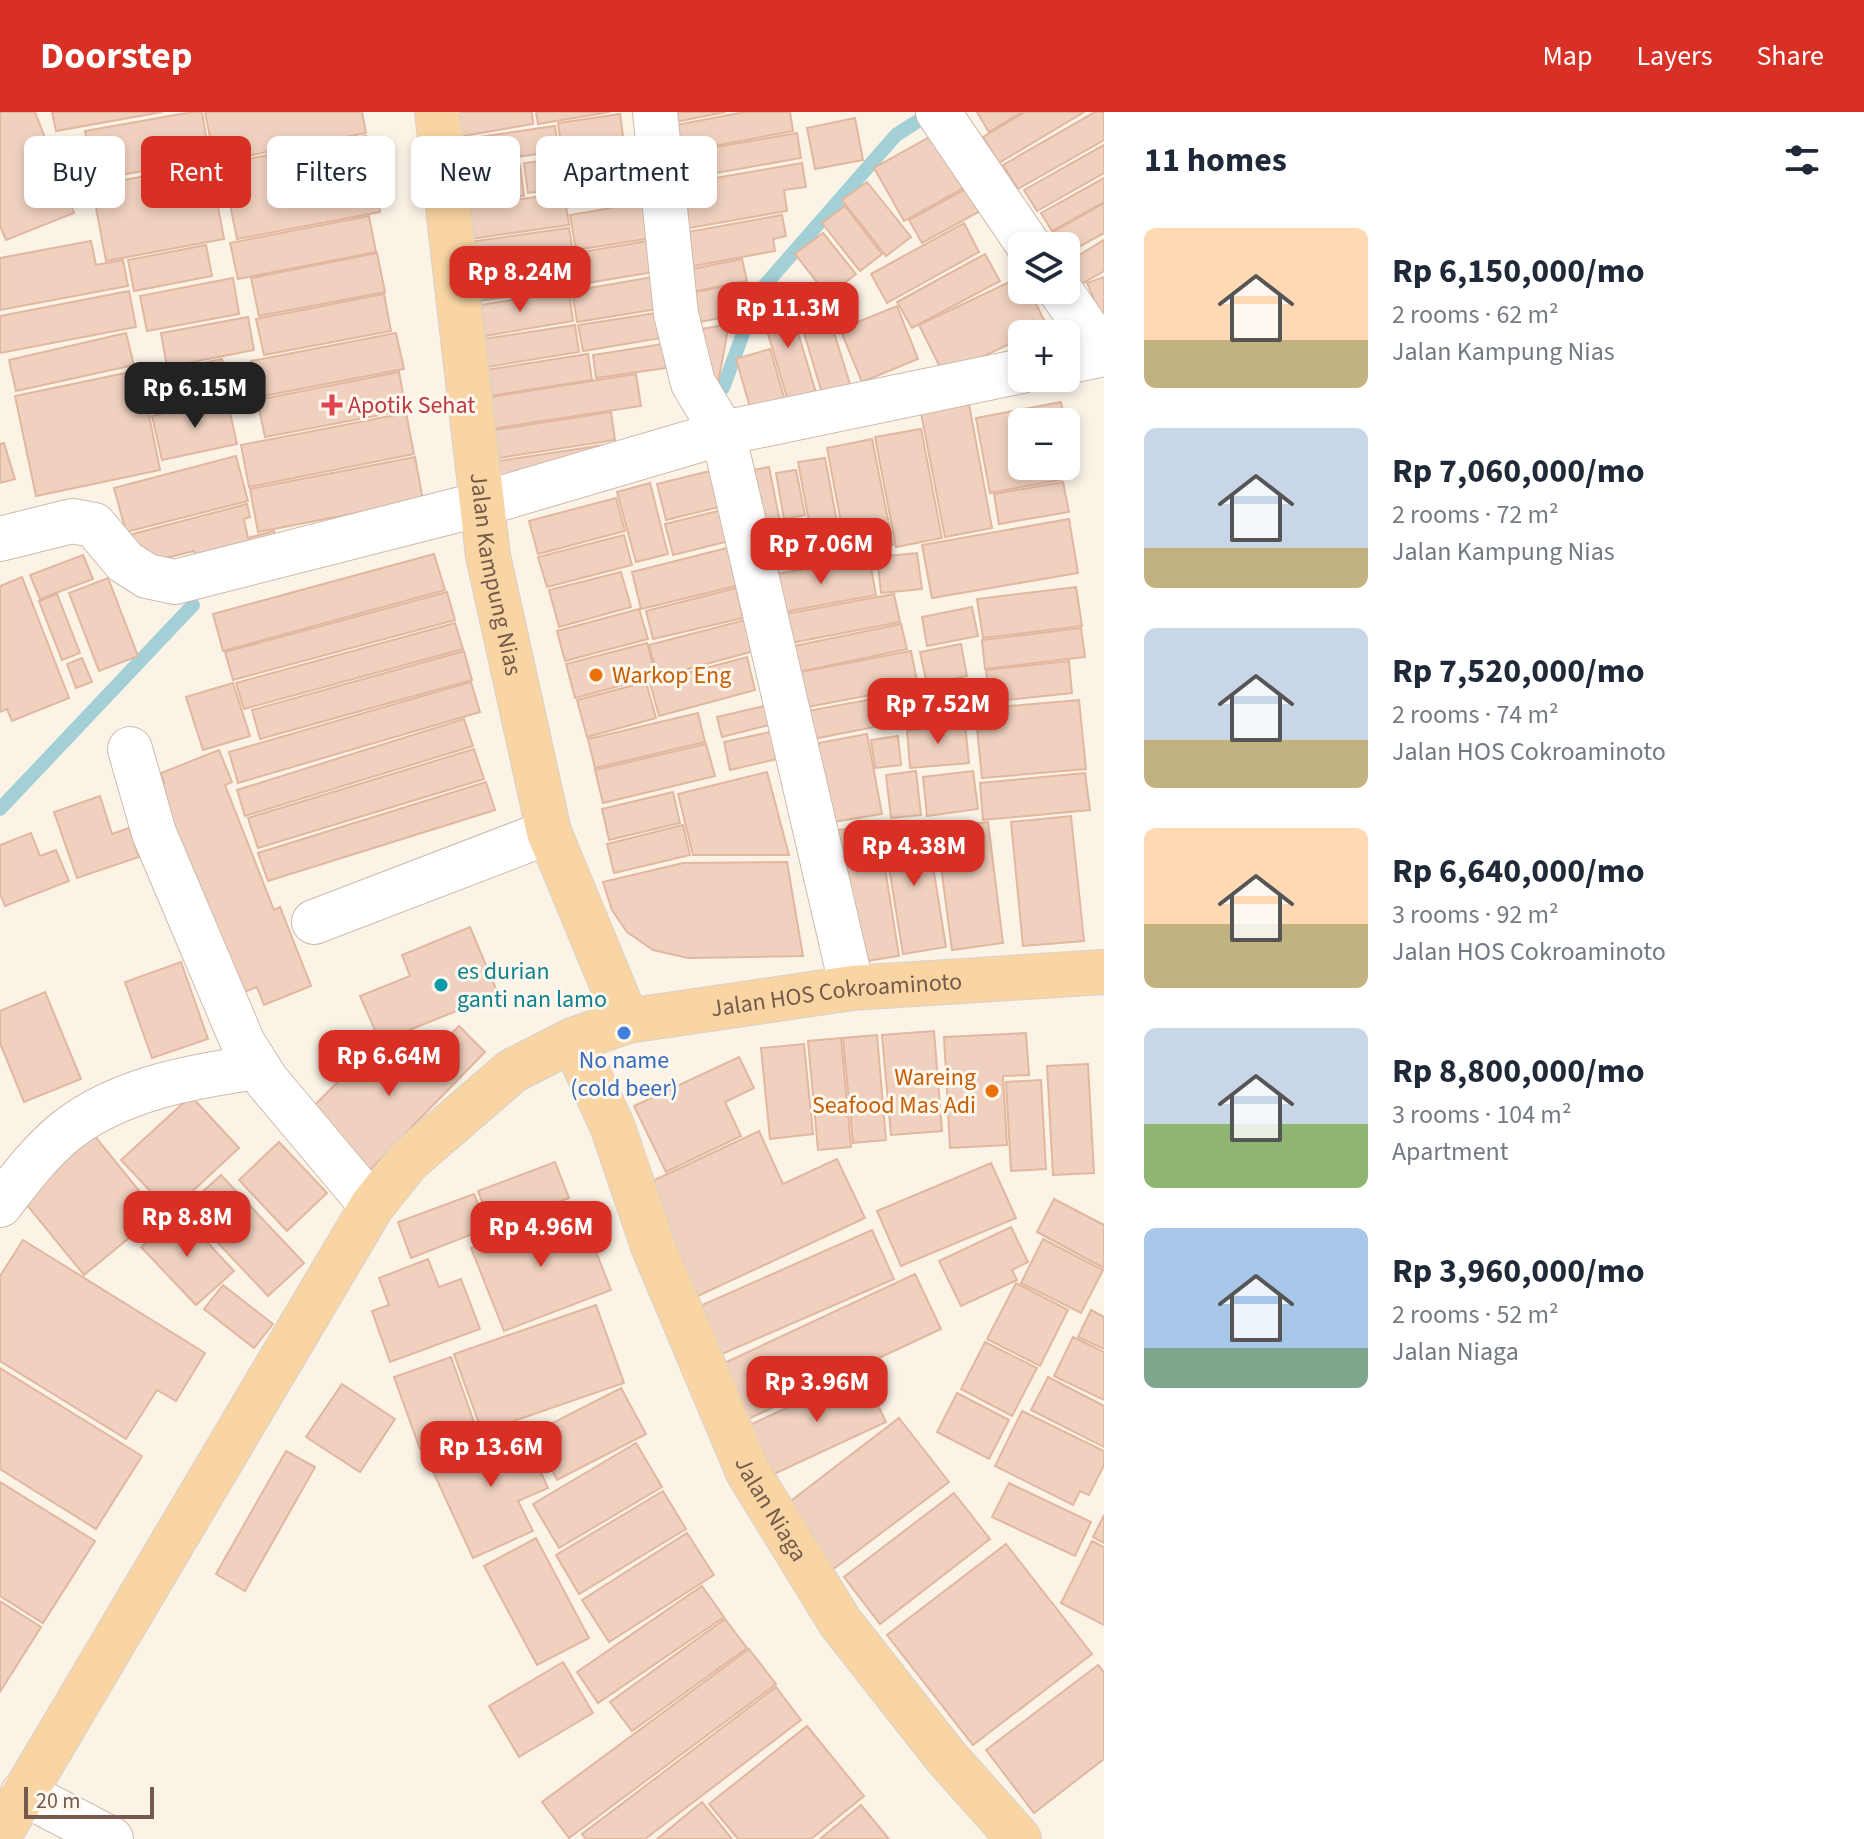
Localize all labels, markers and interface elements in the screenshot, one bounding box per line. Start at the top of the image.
text: Doorstep [40,29,193,83]
text: Map [1542,36,1592,76]
text: Layers [1636,36,1712,76]
text: Share [1756,36,1824,76]
chip: Buy [24,136,125,208]
chip: Rent [141,136,251,208]
chip: Filters [267,136,395,208]
chip: New [411,136,520,208]
chip: Apartment [536,136,717,208]
text: 11 homes [1144,136,1287,185]
icon: filters [1780,138,1824,182]
map controls [1008,232,1080,480]
button: layers [1008,232,1080,304]
pin: Rp 8.24M [437,246,603,314]
text: Rp 6,150,000/mo [1392,247,1645,296]
text: Rp 8.24M [468,253,572,290]
icon: home [1208,260,1304,356]
pin: Rp 11.3M [705,282,871,350]
text: Rp 11.3M [736,289,840,326]
text: 2 rooms · 62 m² [1392,296,1559,333]
button: + [1008,320,1080,392]
text: Jalan Kampung Nias [1392,333,1615,370]
pin: Rp 6.15M [112,362,278,430]
text: Rp 6.15M [143,369,247,406]
place label: Apotik Sehat [348,388,475,423]
marker: Apotik Sehat [323,396,341,414]
button: − [1008,408,1080,480]
text: Rp 7,060,000/mo [1392,447,1645,496]
icon: home [1208,460,1304,556]
street label: Jalan Kampung Nias [461,471,531,679]
text: 2 rooms · 72 m² [1392,496,1559,533]
pin: Rp 7.06M [738,518,904,586]
text: Rp 7.06M [769,525,873,562]
text: Jalan Kampung Nias [1392,533,1615,570]
text: Rp 7,520,000/mo [1392,647,1645,696]
place label: Warkop Eng [612,658,731,693]
icon: home [1208,660,1304,756]
marker: Warkop Eng [587,666,605,684]
pin: Rp 7.52M [855,678,1021,746]
text: Rp 7.52M [886,685,990,722]
text: 2 rooms · 74 m² [1392,696,1559,733]
text: Jalan HOS Cokroaminoto [1392,733,1666,770]
pin: Rp 4.38M [831,820,997,888]
text: Rp 4.38M [862,827,966,864]
text: Rp 6,640,000/mo [1392,847,1645,896]
icon: home [1208,860,1304,956]
text: 3 rooms · 92 m² [1392,896,1559,933]
text: Jalan HOS Cokroaminoto [1392,933,1666,970]
place label: es durian ganti nan lamo [457,954,607,1017]
street label: Jalan HOS Cokroaminoto [708,964,963,1026]
marker: es durian ganti nan lamo [432,976,450,994]
marker: No name (cold beer) [615,1024,633,1042]
pin: Rp 6.64M [306,1030,472,1098]
text: Rp 6.64M [337,1037,441,1074]
place label: No name (cold beer) [570,1043,678,1106]
text: Rp 8,800,000/mo [1392,1047,1645,1096]
place label: Wareing Seafood Mas Adi [812,1060,976,1123]
icon: home [1208,1060,1304,1156]
marker: Wareing Seafood Mas Adi [983,1082,1001,1100]
text: 3 rooms · 104 m² [1392,1096,1571,1133]
text: Apartment [1392,1133,1509,1170]
pin: Rp 8.8M [113,1191,261,1259]
text: Rp 8.8M [141,1198,233,1235]
pin: Rp 4.96M [458,1201,624,1269]
text: Rp 4.96M [489,1208,593,1245]
text: Rp 3,960,000/mo [1392,1247,1645,1296]
icon: home [1208,1260,1304,1356]
text: 2 rooms · 52 m² [1392,1296,1559,1333]
text: Jalan Niaga [1392,1333,1519,1370]
pin: Rp 3.96M [734,1356,900,1424]
text: Rp 3.96M [765,1363,869,1400]
pin: Rp 13.6M [408,1421,574,1489]
text: Rp 13.6M [439,1428,543,1465]
street label: Jalan Niaga [726,1451,816,1568]
scale bar [24,1783,154,1819]
text: 20 m [36,1785,81,1817]

